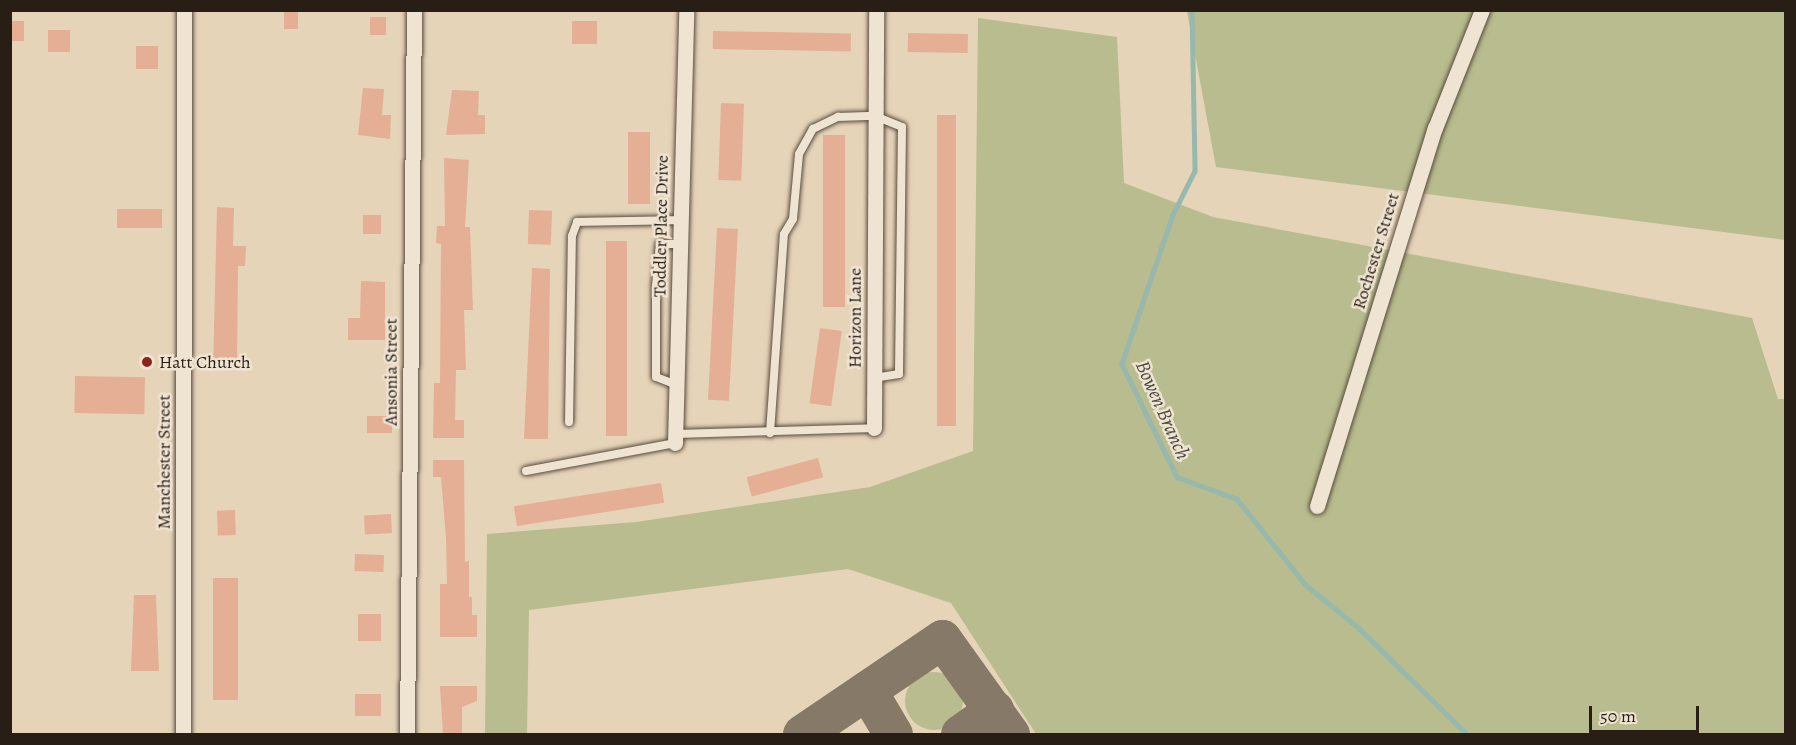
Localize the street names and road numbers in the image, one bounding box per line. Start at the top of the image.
street label: Toddler Place Drive [649,155,673,297]
street label: Rochester Street [1348,190,1404,312]
street label: Horizon Lane [844,268,866,368]
street label: Ansonia Street [380,318,402,426]
street label: Manchester Street [153,395,175,529]

